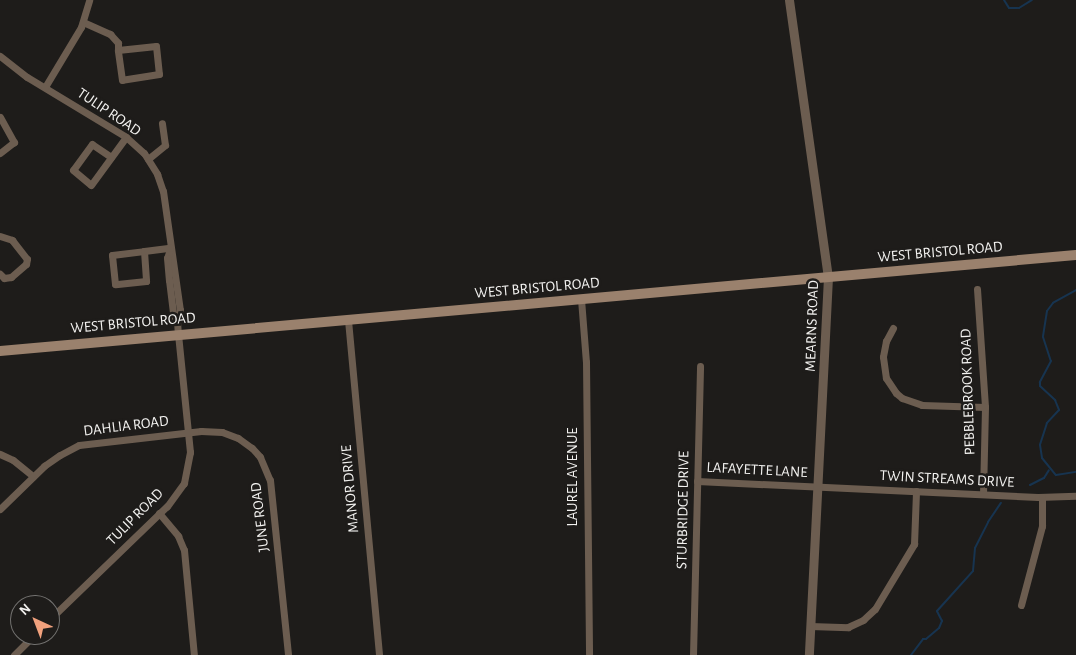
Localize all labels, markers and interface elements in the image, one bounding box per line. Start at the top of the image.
street label: TULIP ROAD [74,84,144,140]
street label: WEST BRISTOL ROAD [877,238,1003,266]
street label: WEST BRISTOL ROAD [474,274,600,302]
street label: MEARNS ROAD [801,280,823,372]
street label: WEST BRISTOL ROAD [70,309,196,337]
street label: PEBBLEBROOK ROAD [957,329,979,455]
street label: DAHLIA ROAD [82,412,170,440]
street label: LAUREL AVENUE [564,427,582,527]
street label: MANOR DRIVE [337,444,363,534]
street label: STURBRIDGE DRIVE [673,451,693,569]
street label: LAFAYETTE LANE [706,458,808,482]
street label: TWIN STREAMS DRIVE [879,466,1015,492]
street label: JUNE ROAD [247,481,273,553]
street label: TULIP ROAD [103,485,167,549]
north arrow [10,595,60,645]
text: N [17,601,34,618]

